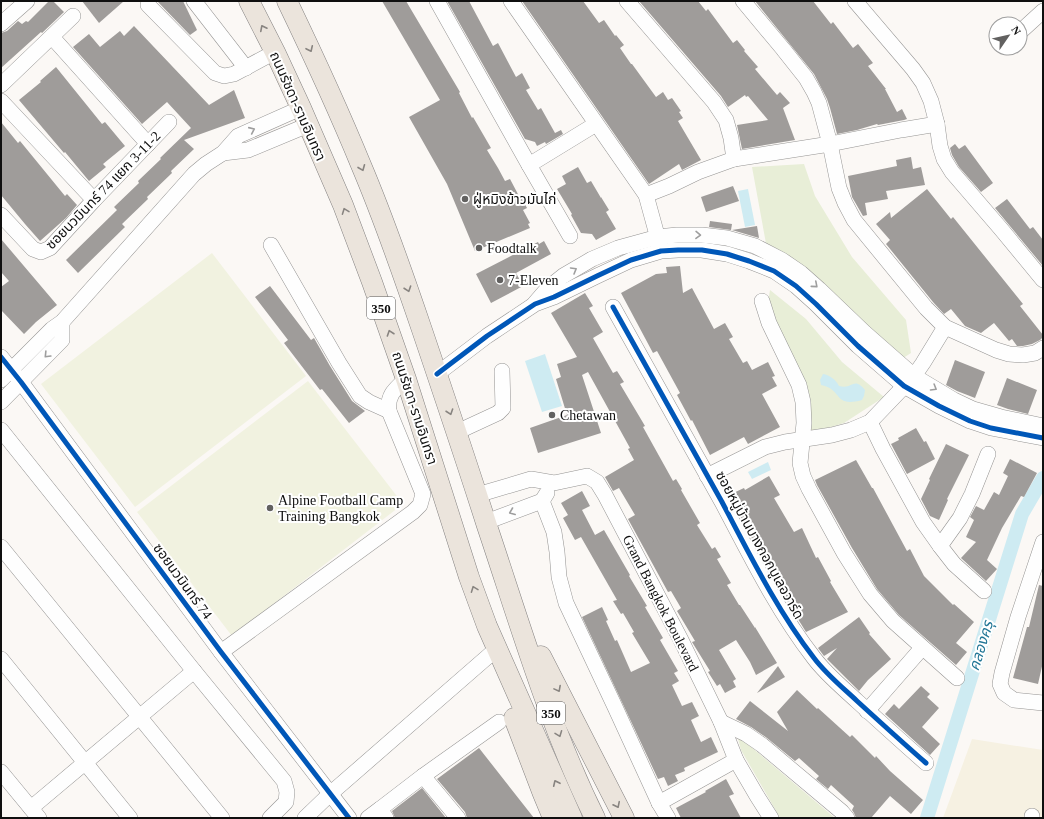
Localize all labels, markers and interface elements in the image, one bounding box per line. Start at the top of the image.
north arrow [988,16,1028,56]
text: N [1009,24,1024,37]
one-way arrow [260,25,267,33]
one-way arrow [305,44,313,52]
street label: ถนนรัชดา-รามอินทรา [267,49,328,163]
one-way arrow [249,126,256,134]
street label: ซอยนวมินทร์ 74 แยก 3-11-2 [43,128,164,252]
one-way arrow [358,164,366,171]
place label: ฝู่หมิงข้าวมันไก่ [473,191,557,208]
marker: ฝู่หมิงข้าวมันไก่ [460,194,470,204]
one-way arrow [341,207,349,214]
one-way arrow [695,231,701,239]
place label: Foodtalk [487,241,537,256]
marker: Foodtalk [474,243,484,253]
one-way arrow [570,267,578,274]
place label: 7-Eleven [508,273,559,288]
marker: 7-Eleven [495,275,505,285]
one-way arrow [810,280,817,287]
one-way arrow [403,286,411,293]
road number: 350 [367,297,395,319]
one-way arrow [386,329,394,336]
one-way arrow [44,350,52,358]
street label: ถนนรัชดา-รามอินทรา [389,350,440,467]
one-way arrow [930,383,937,391]
place label: Chetawan [560,408,616,423]
one-way arrow [445,409,454,416]
marker: Chetawan [547,410,557,420]
street label: ซอยหมู่บ้านบางกอกบูเลอวาร์ด [712,468,807,622]
place label: Alpine Football Camp Training Bangkok [278,493,403,524]
marker: Alpine Football Camp Training Bangkok [265,503,275,513]
one-way arrow [509,507,516,515]
street label: Grand Bangkok Boulevard [620,533,701,674]
street label: ซอยนวมินทร์ 74 [150,541,215,622]
one-way arrow [470,586,478,593]
water label: คลองครุ [966,618,998,673]
one-way arrow [553,685,561,692]
road number: 350 [537,702,565,724]
one-way arrow [554,731,562,738]
one-way arrow [553,779,561,787]
one-way arrow [612,800,620,808]

